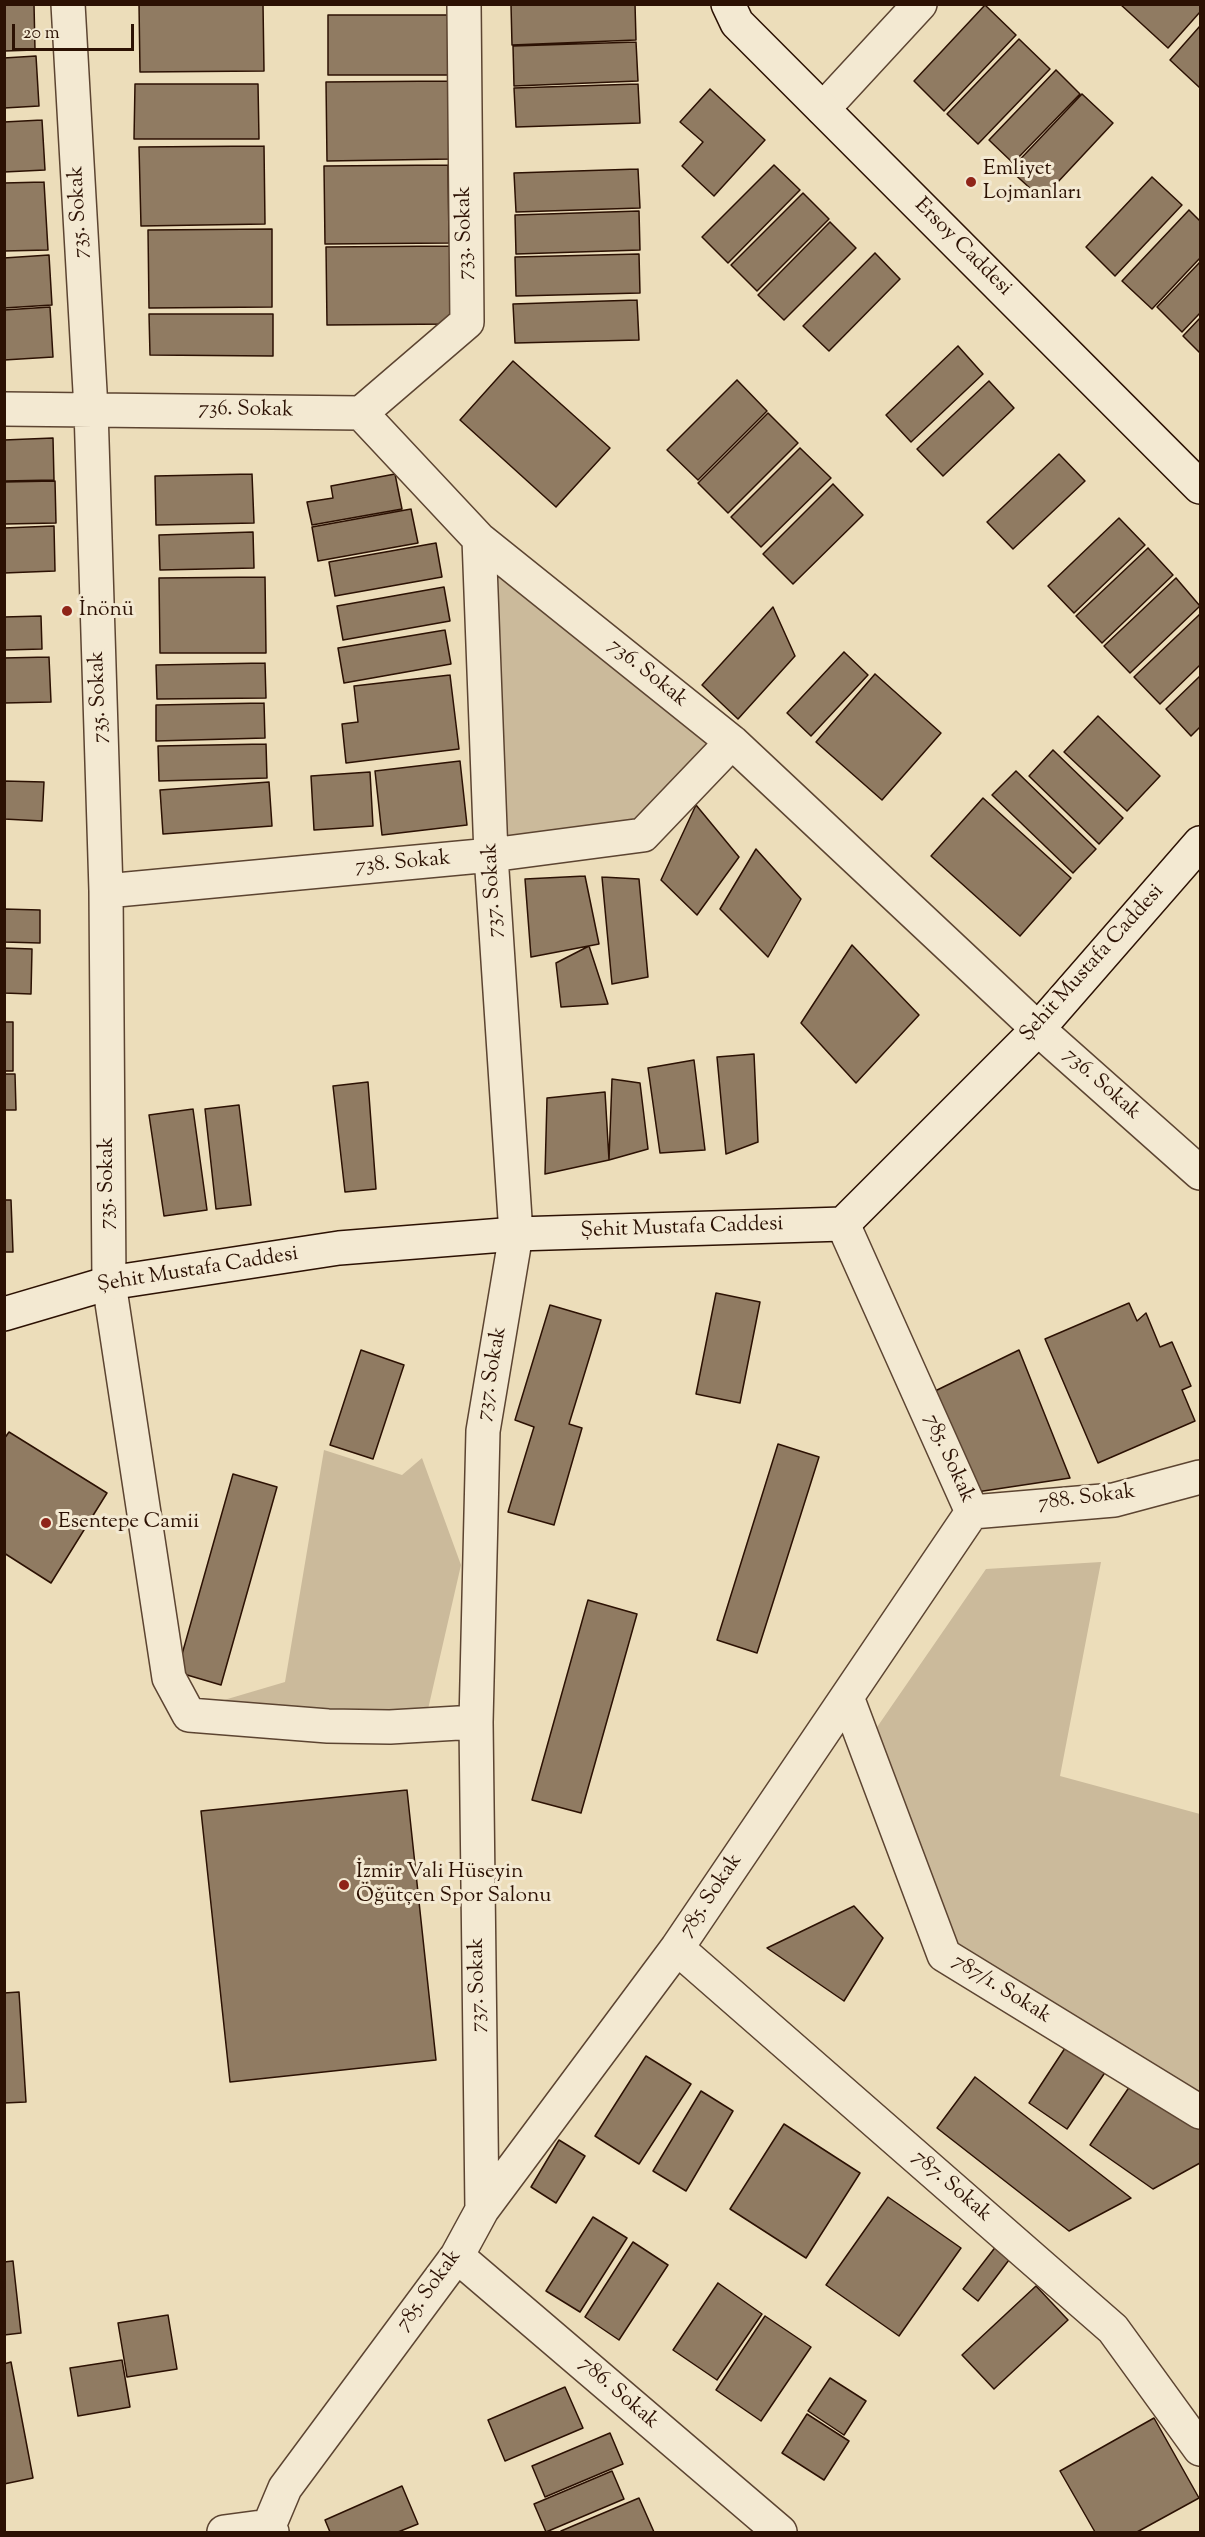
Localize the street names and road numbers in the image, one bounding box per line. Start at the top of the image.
street label: 735. Sokak [65,165,95,259]
street label: 733. Sokak [453,186,479,280]
street label: Ersoy Caddesi [908,194,1016,302]
street label: 736. Sokak [198,398,294,424]
street label: 736. Sokak [602,634,692,714]
street label: 735. Sokak [86,650,114,744]
street label: 737. Sokak [479,842,509,938]
street label: 738. Sokak [354,847,452,881]
street label: Şehit Mustafa Caddesi [1016,880,1170,1048]
street label: 736. Sokak [1057,1044,1145,1126]
street label: 735. Sokak [95,1137,121,1229]
street label: Şehit Mustafa Caddesi [580,1213,784,1245]
street label: Şehit Mustafa Caddesi [96,1243,300,1299]
street label: 737. Sokak [472,1325,514,1423]
street label: 785. Sokak [917,1411,979,1507]
street label: 788. Sokak [1037,1481,1137,1517]
street label: 785. Sokak [675,1850,749,1942]
street label: 737. Sokak [466,1937,492,2033]
street label: 787/1. Sokak [947,1950,1055,2030]
street label: 787. Sokak [906,2146,996,2228]
street label: 785. Sokak [392,2245,468,2337]
street label: 786. Sokak [573,2353,663,2435]

